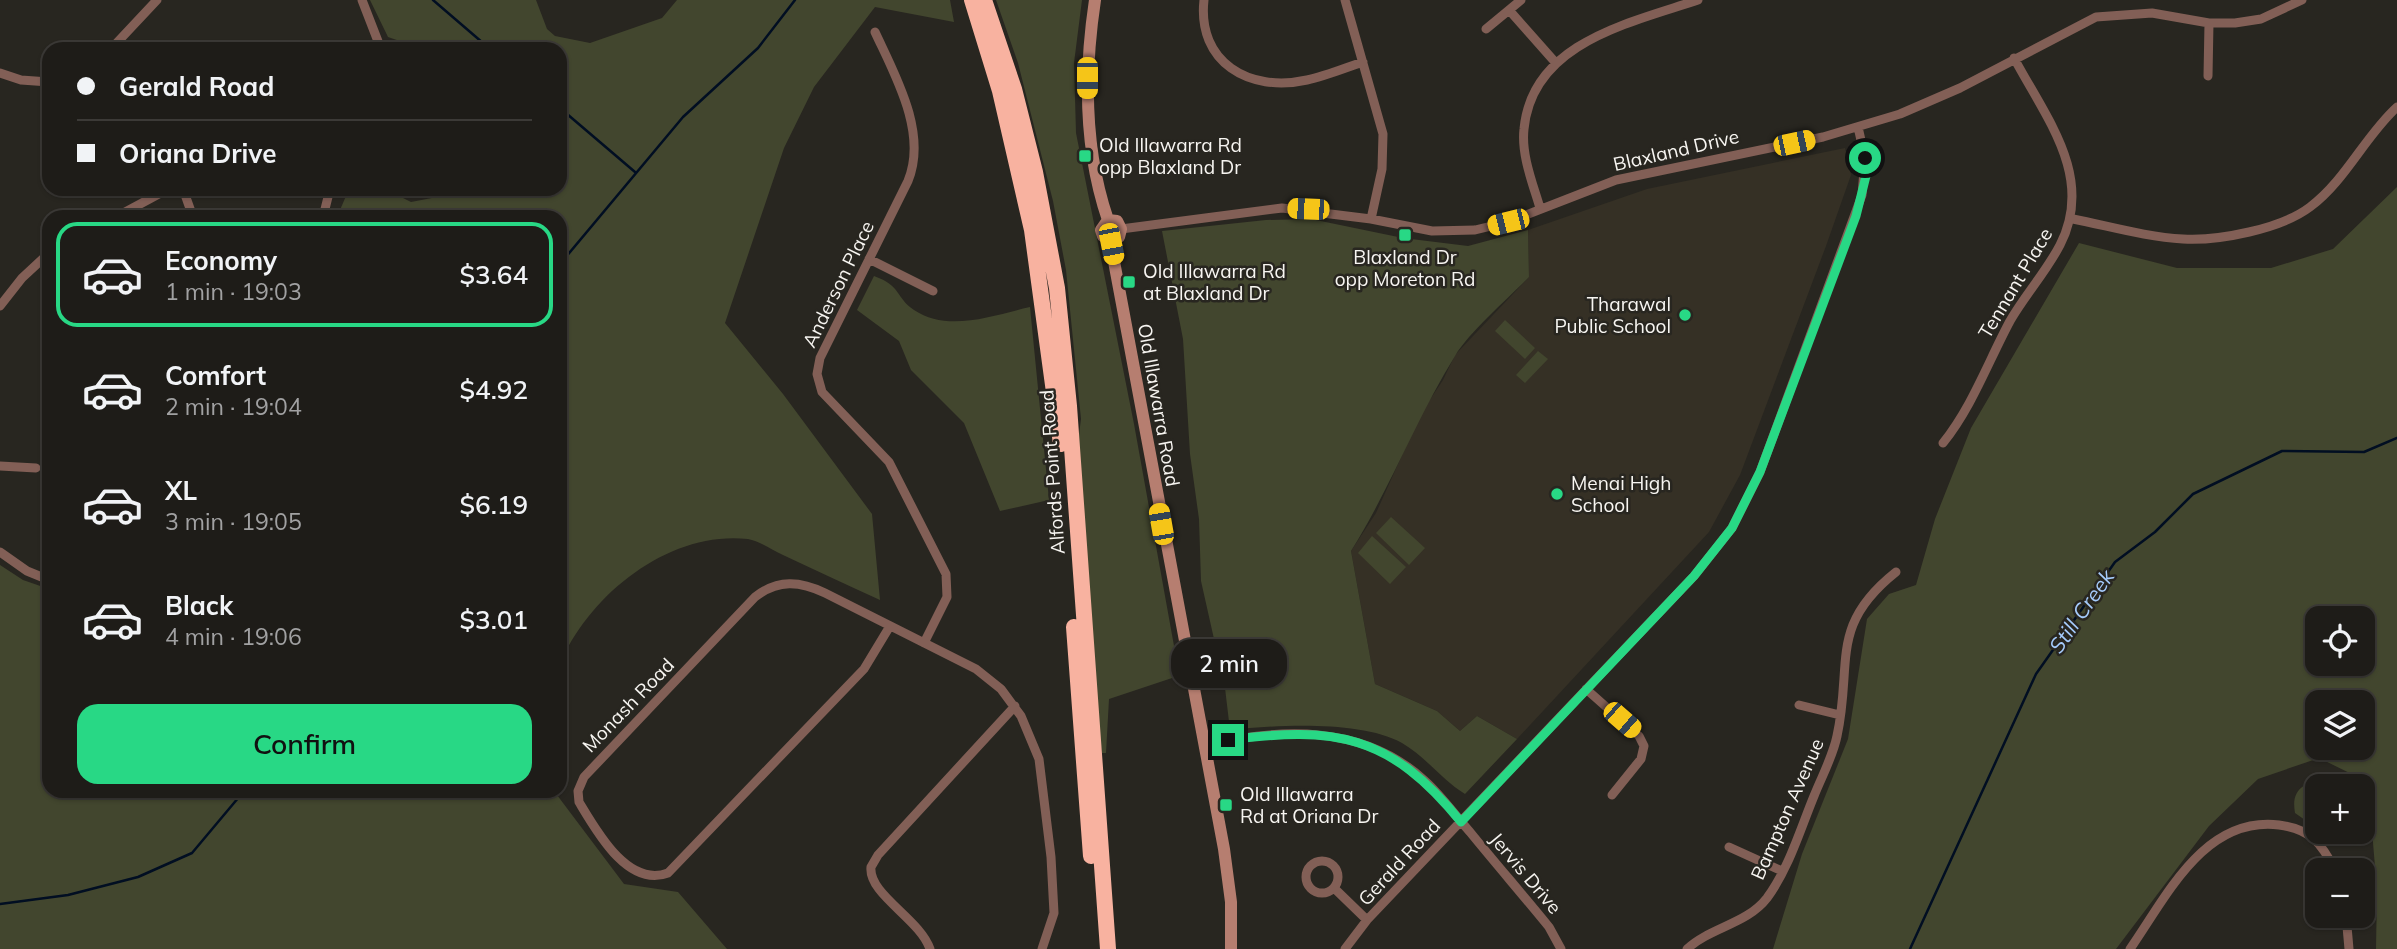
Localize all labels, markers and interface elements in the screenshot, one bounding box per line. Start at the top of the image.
car [1077,57,1098,99]
text: Gerald Road [119,70,274,103]
street label: Blaxland Drive [1611,124,1741,176]
car [1772,128,1817,158]
place label: Old Illawarra Rd opp Blaxland Dr [1099,133,1242,179]
text: Oriana Drive [119,137,276,170]
route start [1849,142,1881,174]
marker: Old Illawarra Rd opp Blaxland Dr [1077,148,1093,164]
car [1287,198,1330,220]
car [1486,207,1531,237]
street label: Anderson Place [797,217,879,351]
car [1097,221,1126,267]
street label: Tennant Place [1973,223,2057,343]
marker: Blaxland Dr opp Moreton Rd [1397,227,1413,243]
icon: car [81,243,144,306]
text: Economy [165,244,277,277]
place label: Blaxland Dr opp Moreton Rd [1335,245,1475,291]
text: $3.64 [459,258,528,291]
place label: Old Illawarra Rd at Blaxland Dr [1143,259,1286,305]
marker: Old Illawarra Rd at Blaxland Dr [1121,274,1137,290]
text: 1 min · 19:03 [165,277,302,306]
place label: Tharawal Public School [1554,292,1671,338]
marker: Tharawal Public School [1677,307,1693,323]
street label: Old Illawarra Road [1133,322,1185,488]
icon: car [81,358,144,421]
text: Comfort [165,359,266,392]
text: $4.92 [459,373,528,406]
street label: Alfords Point Road [1034,389,1070,555]
text: 2 min · 19:04 [165,392,302,421]
place label: Menai High School [1571,471,1671,517]
icon: car [81,473,144,536]
text: XL [165,474,197,507]
marker: Menai High School [1549,486,1565,502]
text: $6.19 [459,488,528,521]
car [1148,501,1175,547]
text: 3 min · 19:05 [165,507,302,536]
water label: Still Creek [2043,563,2120,658]
icon: car [81,588,144,651]
text: Black [165,589,233,622]
text: $3.01 [459,603,528,636]
map controls [2305,606,2375,928]
button: locate [2305,606,2375,676]
text: 4 min · 19:06 [165,622,302,651]
callout: 2 min [1170,638,1286,688]
text: 2 min [1199,649,1259,678]
street label: Monash Road [577,653,679,757]
button: layers [2305,690,2375,760]
car [1600,698,1645,742]
button: Confirm [77,704,532,784]
route end [1212,724,1244,756]
street label: Bampton Avenue [1745,735,1829,883]
button: + [2305,774,2375,844]
place label: Old Illawarra Rd at Oriana Dr [1240,782,1378,828]
marker: Old Illawarra Rd at Oriana Dr [1218,797,1234,813]
street label: Gerald Road [1353,814,1445,910]
street label: Jervis Drive [1485,827,1567,919]
button: − [2305,858,2375,928]

